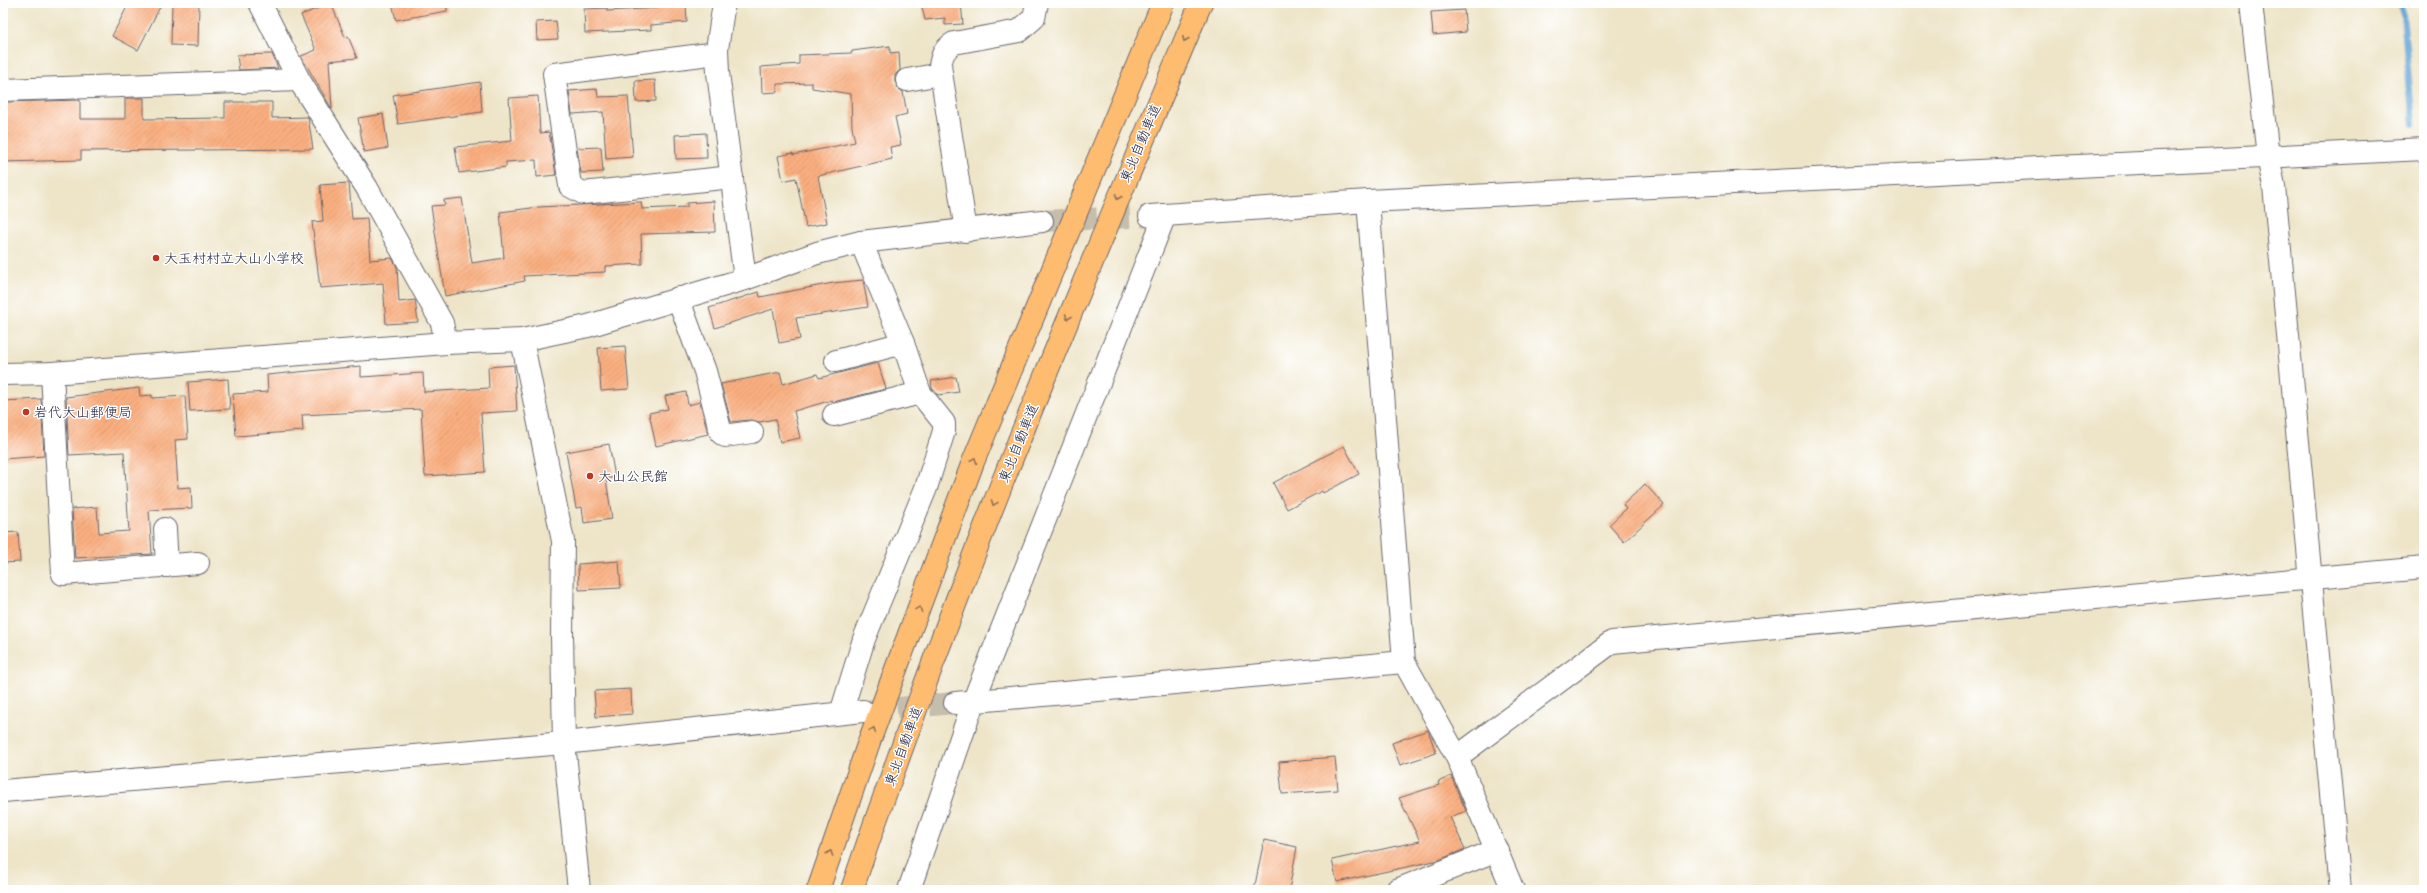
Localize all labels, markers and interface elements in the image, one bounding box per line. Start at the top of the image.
one-way arrow [1182,35,1190,42]
street label: 東北自動車道 [1115,101,1167,186]
one-way arrow [1114,193,1122,200]
place label: 大玉村村立大山小学校 [164,249,304,270]
marker: 大玉村村立大山小学校 [151,253,161,263]
one-way arrow [1065,314,1073,321]
street label: 東北自動車道 [994,401,1045,486]
place label: 岩代大山郵便局 [34,403,132,424]
marker: 岩代大山郵便局 [21,407,31,417]
one-way arrow [969,457,977,464]
place label: 大山公民館 [598,467,668,488]
marker: 大山公民館 [585,471,595,481]
one-way arrow [990,499,998,506]
one-way arrow [914,605,922,612]
street label: 東北自動車道 [880,703,929,790]
one-way arrow [868,727,876,734]
one-way arrow [825,850,834,857]

